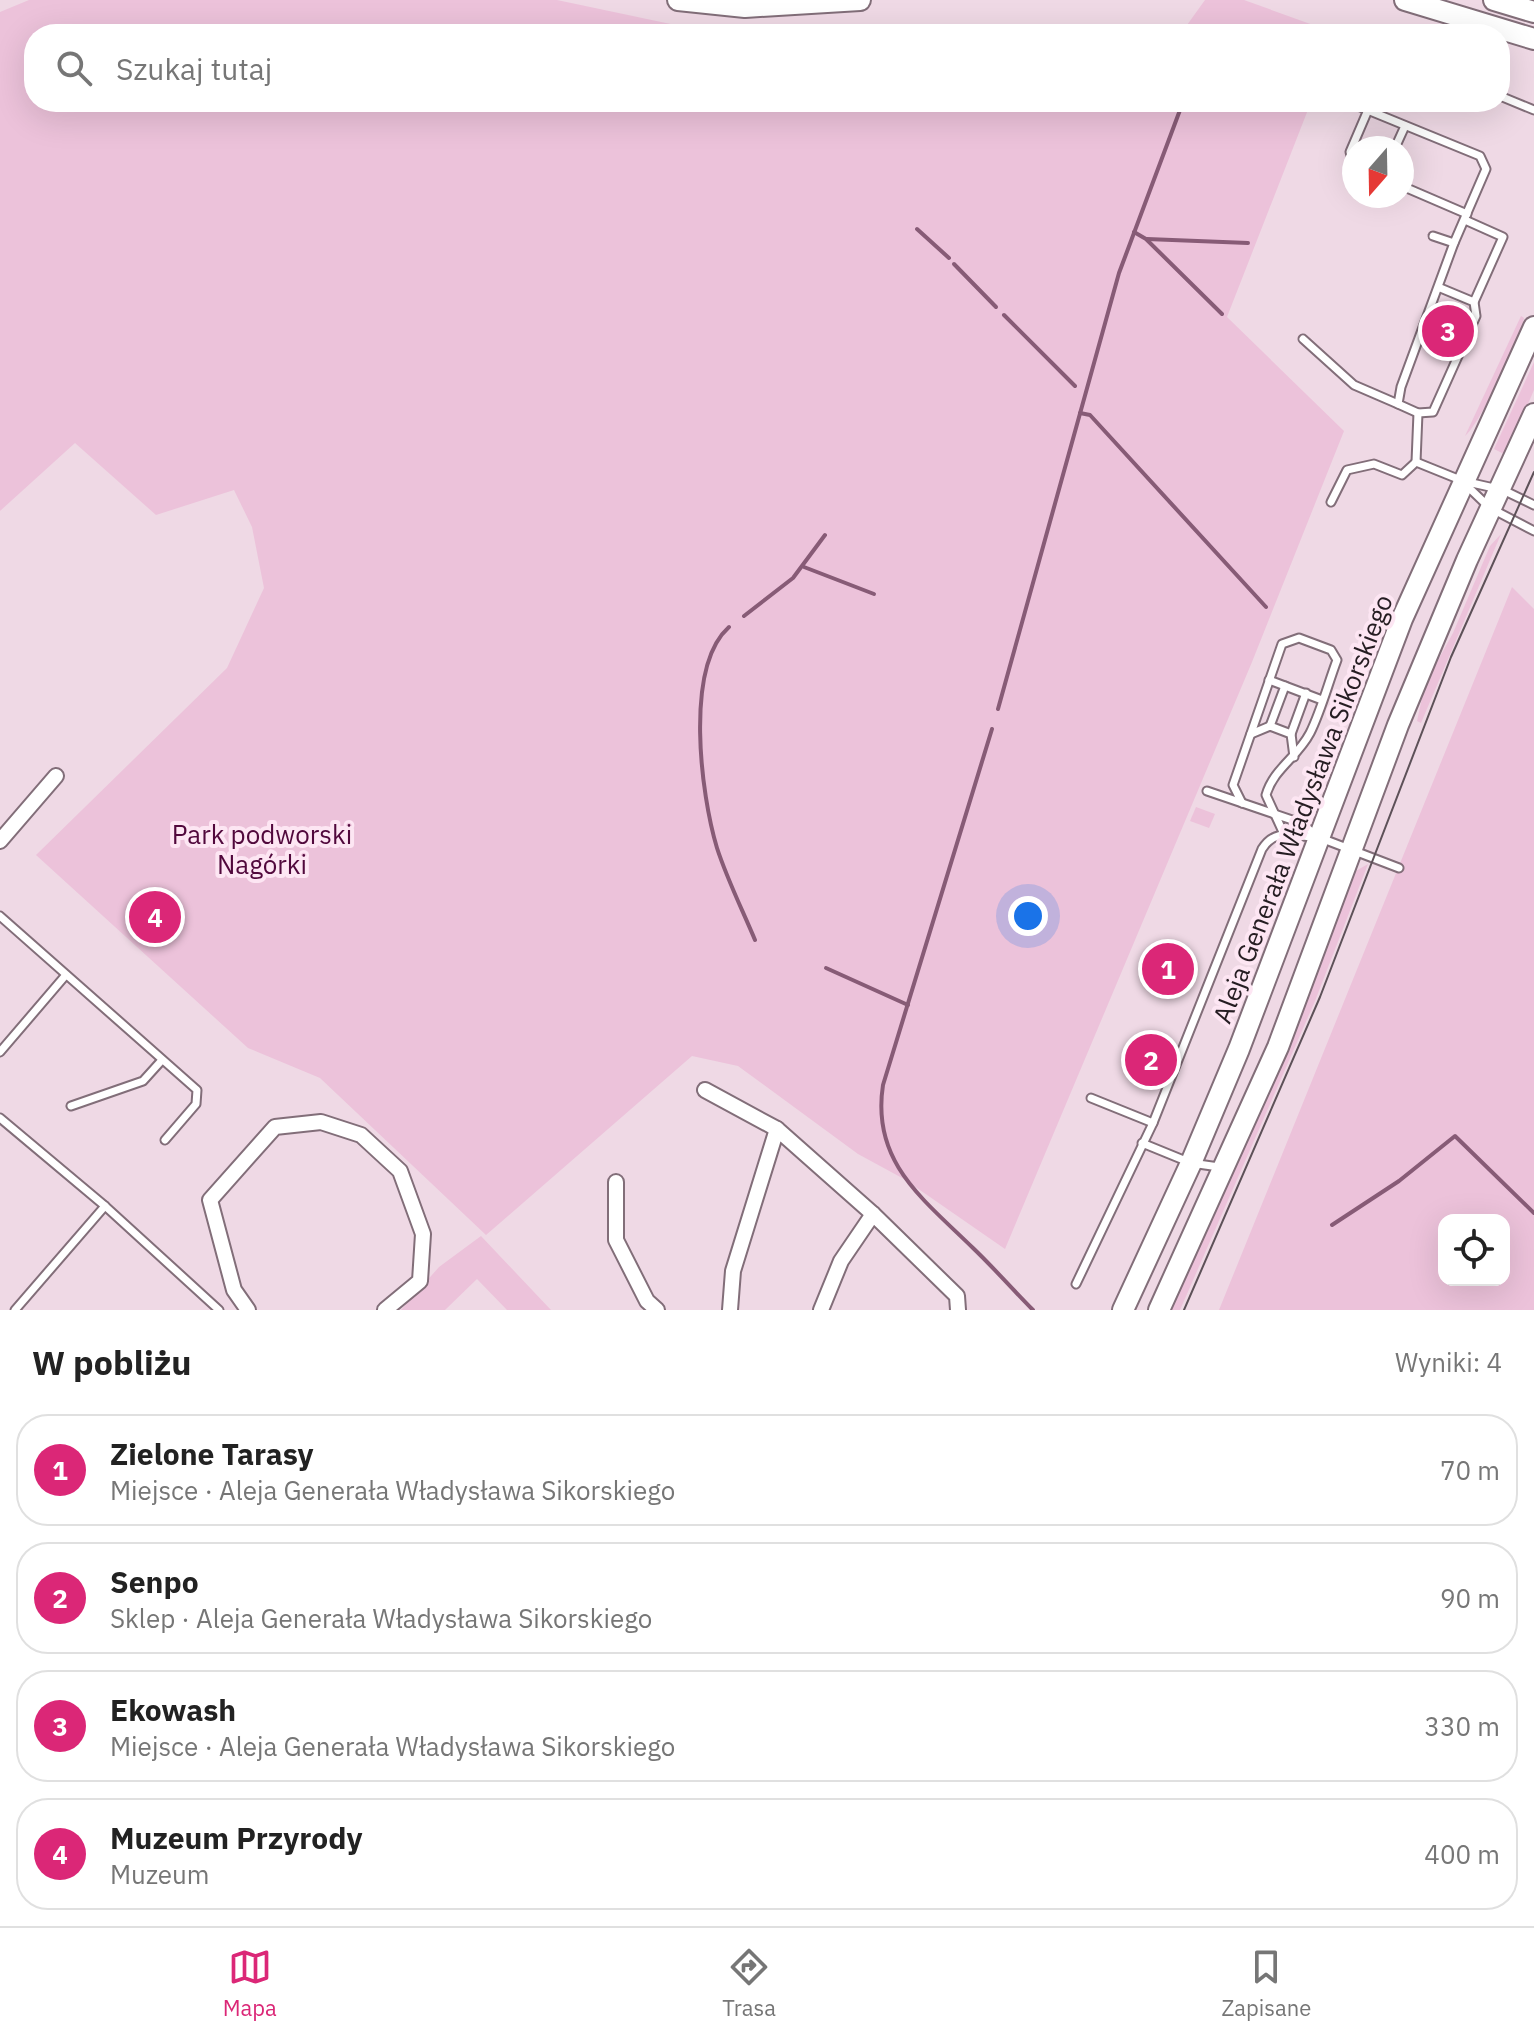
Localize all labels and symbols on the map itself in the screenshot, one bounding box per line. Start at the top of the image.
north arrow [1342,136,1414,208]
pin: 3 [1422,301,1474,361]
street label: Aleja Generała Władysława Sikorskiego [1204,590,1400,1028]
park label: Park podworski Nagórki [172,817,352,881]
pin: 4 [129,887,181,947]
your location [1008,896,1048,936]
pin: 1 [1142,939,1194,999]
pin: 2 [1125,1030,1177,1090]

